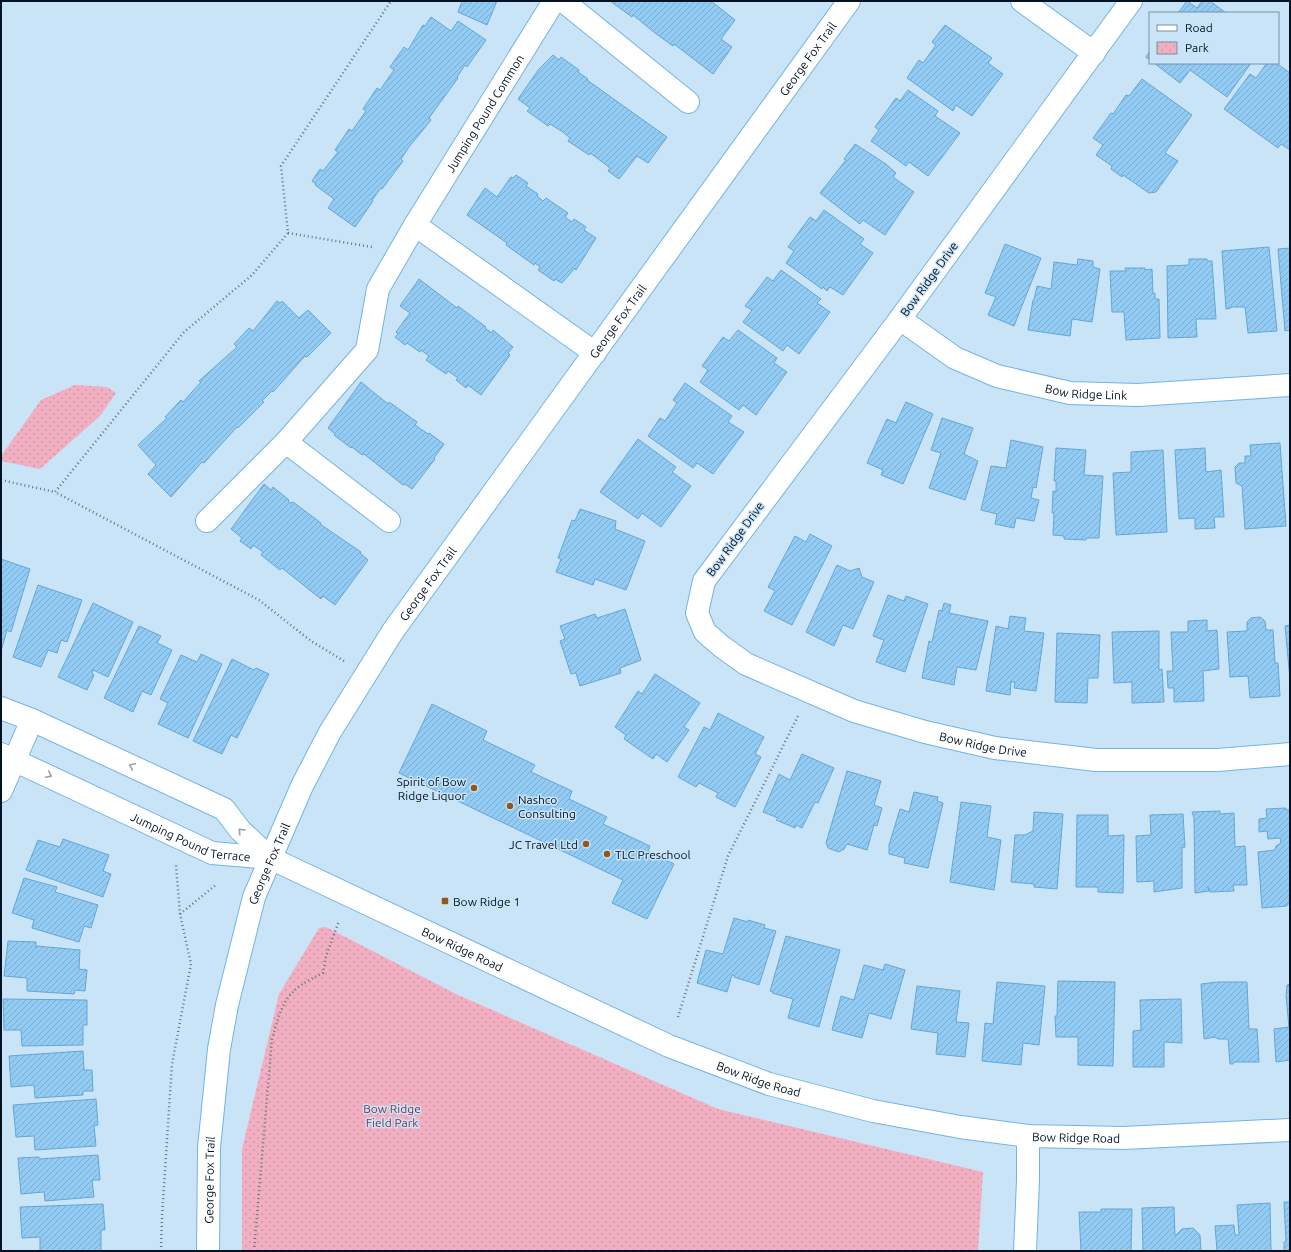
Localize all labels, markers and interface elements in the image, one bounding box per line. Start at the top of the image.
legend [1149,12,1279,64]
street label: George Fox Trail [776,19,838,98]
text: Road [1185,21,1213,34]
text: Park [1185,41,1209,54]
street label: Jumping Pound Common [443,52,526,174]
street label: Bow Ridge Drive [898,239,960,319]
street label: George Fox Trail [586,282,648,360]
street label: Bow Ridge Link [1044,381,1127,401]
street label: Bow Ridge Drive [704,499,766,579]
street label: George Fox Trail [396,544,458,623]
street label: Bow Ridge Drive [938,729,1028,758]
one-way arrow [128,763,136,771]
one-way arrow [45,770,53,778]
place label: Spirit of Bow Ridge Liquor [397,775,467,802]
marker: Spirit of Bow Ridge Liquor [469,783,479,793]
place label: Nashco Consulting [518,793,576,820]
marker: Nashco Consulting [505,801,515,811]
street label: Jumping Pound Terrace [129,809,251,863]
street label: George Fox Trail [246,821,292,906]
one-way arrow [239,828,246,836]
place label: JC Travel Ltd [509,838,578,851]
marker: JC Travel Ltd [581,839,591,849]
place label: TLC Preschool [615,848,691,861]
marker: TLC Preschool [602,849,612,859]
place label: Bow Ridge 1 [453,895,520,908]
marker: Bow Ridge 1 [440,896,450,906]
street label: Bow Ridge Road [420,924,505,973]
street label: Bow Ridge Road [715,1058,802,1099]
park label: Bow Ridge Field Park [363,1102,421,1129]
street label: Bow Ridge Road [1032,1130,1120,1144]
street label: George Fox Trail [202,1136,217,1224]

